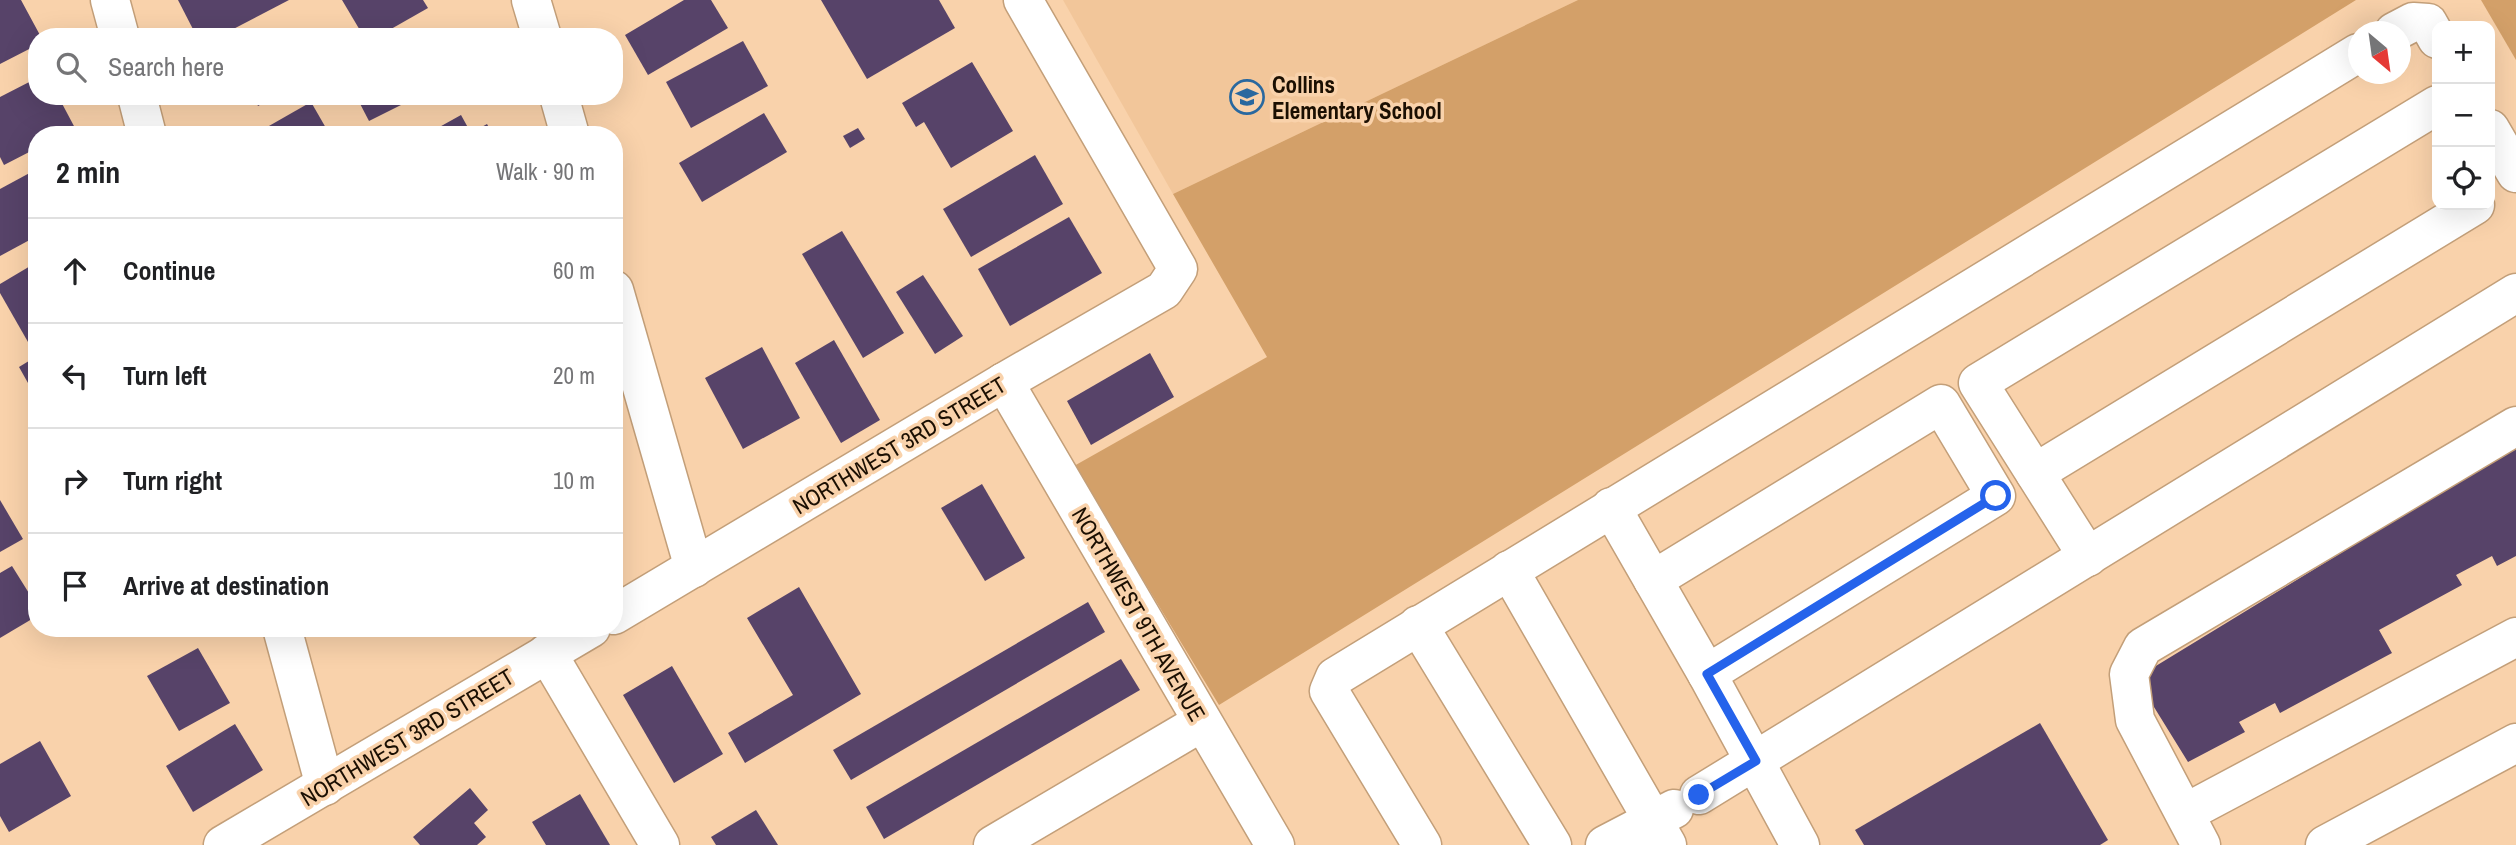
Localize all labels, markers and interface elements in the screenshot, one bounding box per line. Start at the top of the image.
north arrow [2348,21,2411,84]
map controls [2432,21,2495,210]
button: + [2432,21,2495,84]
search box [28,28,623,105]
icon: search [52,48,90,86]
text: Search here [108,49,224,84]
place label: Collins Elementary School [1272,69,1442,126]
school or university icon: Collins Elementary School [1228,78,1266,116]
button: − [2432,84,2495,147]
button: locate [2432,147,2495,210]
text: 2 min [56,152,120,192]
text: Walk · 90 m [496,156,595,187]
icon: ahead [56,252,94,290]
text: Continue [123,253,215,288]
text: 60 m [553,255,595,286]
icon: left [56,357,94,395]
text: Turn left [123,358,207,393]
text: 20 m [553,360,595,391]
street label: NORTHWEST 3RD STREET [787,369,1012,521]
icon: right [56,462,94,500]
text: Turn right [123,463,222,498]
text: 10 m [553,465,595,496]
route start [1980,480,2011,511]
street label: NORTHWEST 9TH AVENUE [1065,501,1213,727]
icon: arrive [56,567,94,605]
text: Arrive at destination [123,568,329,603]
street label: NORTHWEST 3RD STREET [295,661,520,813]
route end [1683,779,1714,810]

